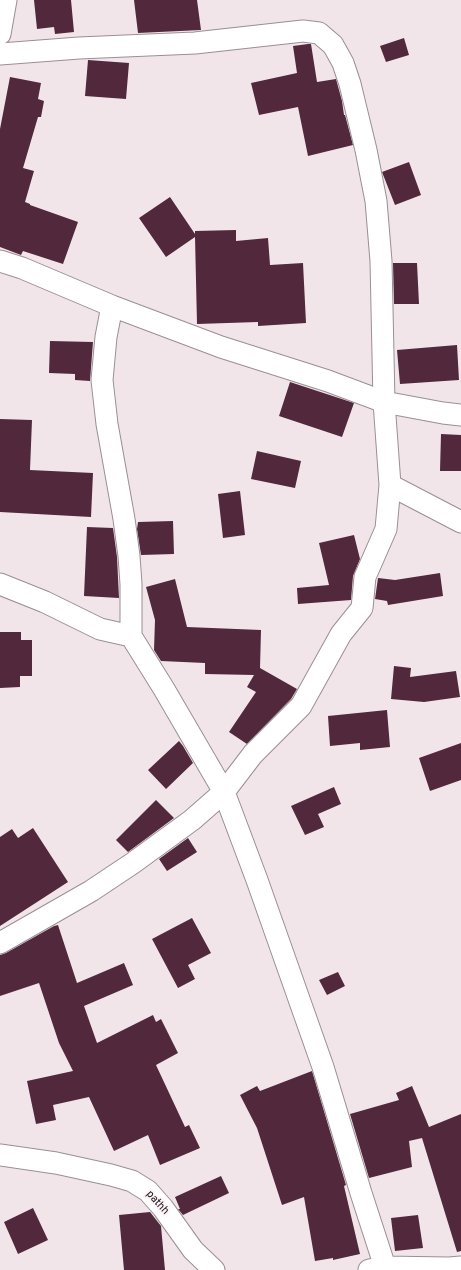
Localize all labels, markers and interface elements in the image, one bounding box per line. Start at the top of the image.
street label: pathh [143,1188,171,1218]

